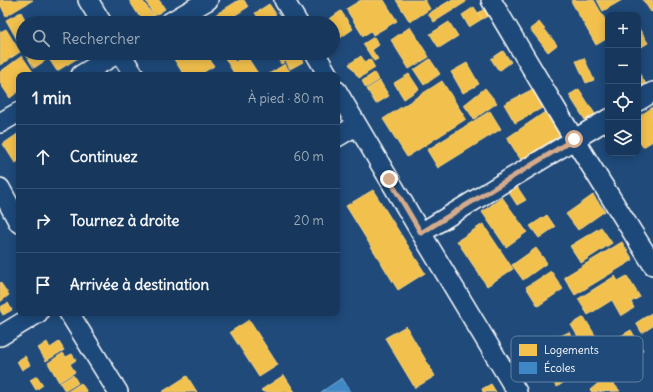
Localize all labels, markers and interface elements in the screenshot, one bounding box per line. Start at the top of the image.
map controls [605,12,641,156]
button: + [605,12,641,48]
search box [16,16,340,60]
icon: search [30,27,52,49]
text: Rechercher [62,29,140,48]
button: − [605,48,641,84]
button: locate [605,84,641,120]
text: 1 min [32,87,71,109]
text: À pied · 80 m [248,90,324,107]
button: layers [605,120,641,156]
route start [565,130,583,148]
icon: ahead [32,146,54,168]
text: Continuez [70,147,138,166]
text: 60 m [293,148,324,165]
route end [380,170,398,188]
icon: right [32,210,54,232]
text: Tournez à droite [70,211,179,230]
text: 20 m [294,212,324,229]
icon: arrive [32,274,54,296]
text: Arrivée à destination [70,275,209,294]
legend [511,336,643,382]
text: Logements [544,343,599,357]
text: Écoles [544,360,575,375]

